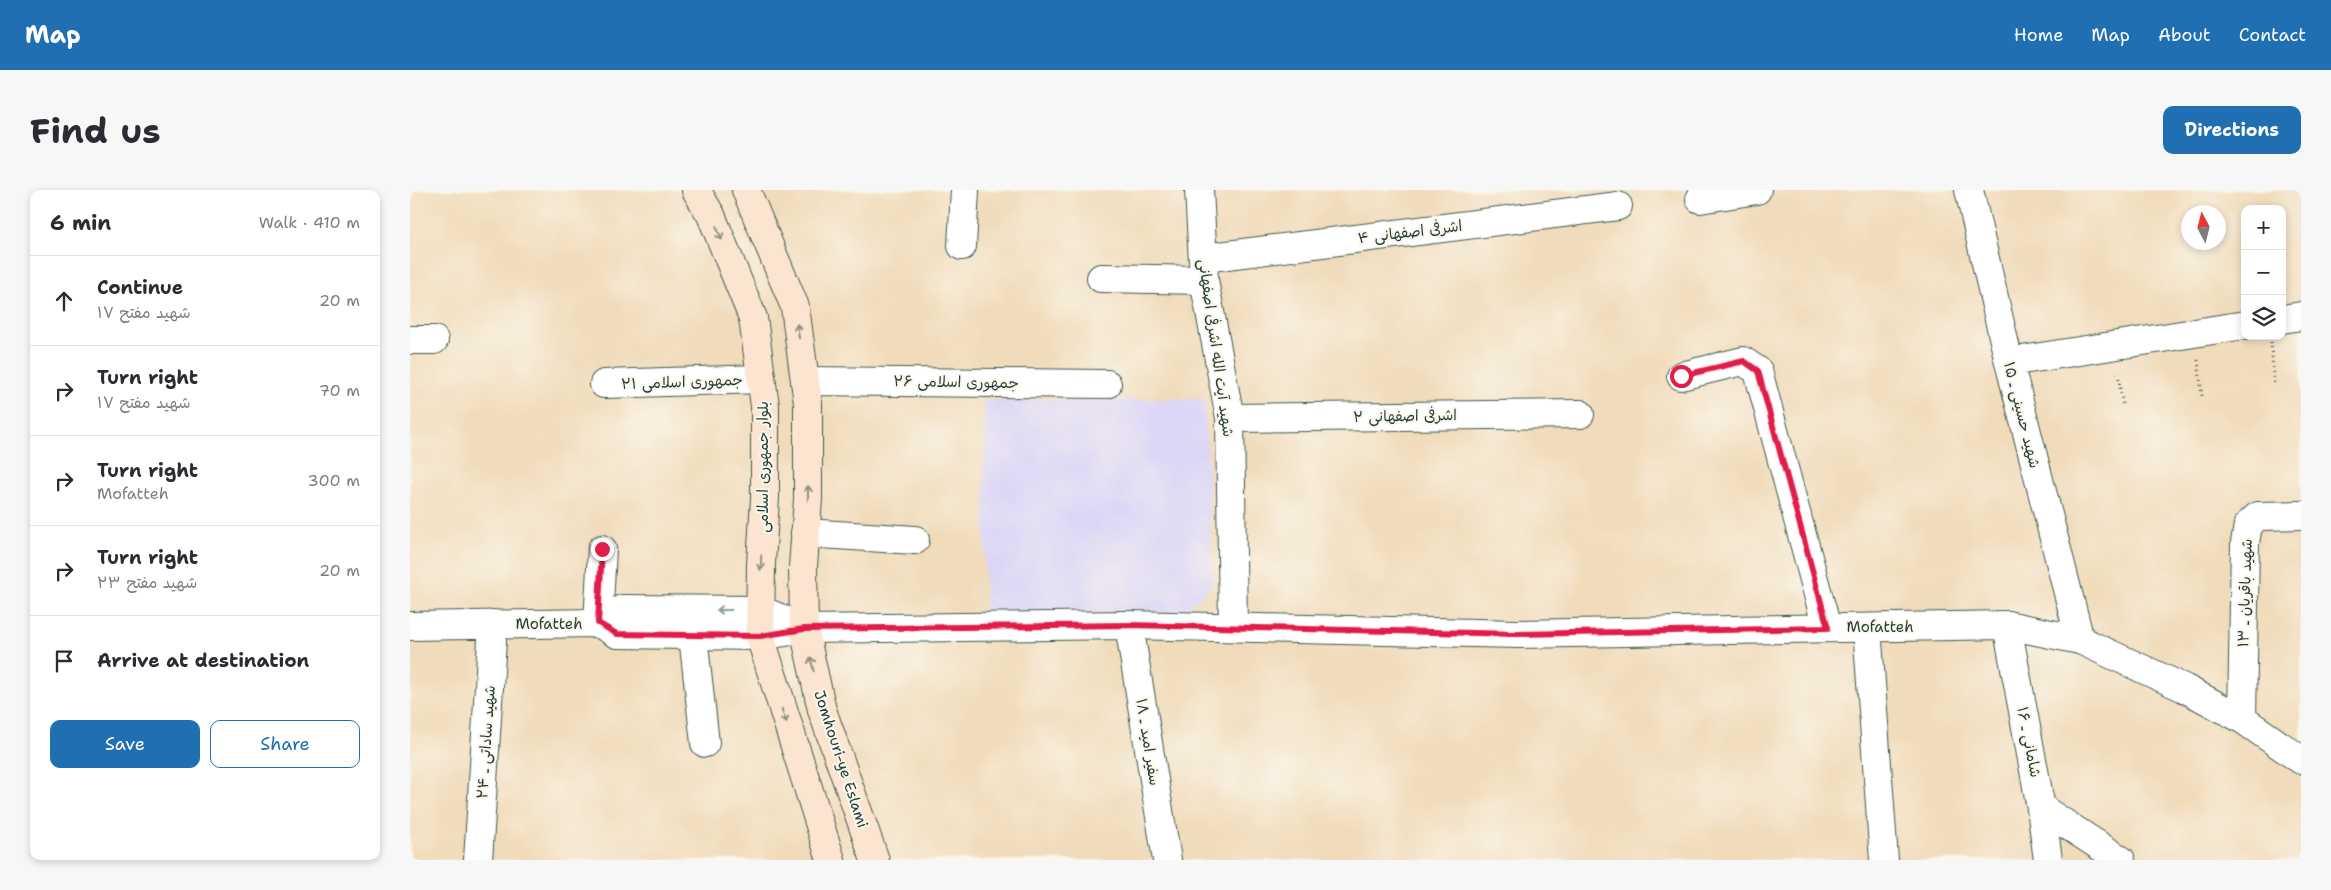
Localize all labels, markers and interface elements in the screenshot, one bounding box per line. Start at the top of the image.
text: Map [25,19,81,51]
text: Home [2014,23,2063,47]
text: Map [2091,23,2130,47]
text: About [2158,23,2211,47]
text: Contact [2239,23,2306,47]
button: Directions [2163,106,2301,154]
text: Find us [30,107,161,154]
north arrow [2181,205,2226,250]
map controls [2241,205,2286,340]
button: + [2241,205,2286,250]
text: 6 min [50,209,111,237]
text: Walk · 410 m [259,212,360,233]
street label: اشرفی اصفهانی ۴ [1357,216,1463,248]
one-way arrow [714,225,724,240]
button: − [2241,250,2286,295]
street label: شهید آیت الله اشرفی اصفهانی [1194,258,1238,438]
text: Continue [97,275,183,300]
icon: ahead [50,287,78,315]
text: 20 m [319,290,360,311]
button: layers [2241,295,2286,340]
text: شهید مفتح ۱۷ [97,302,191,323]
one-way arrow [793,323,803,339]
street label: شهید حسینی ـ ۱۵ [1999,360,2045,470]
text: Turn right [97,365,198,390]
route start [1670,365,1693,388]
street label: جمهوری اسلامی ۲۱ [621,370,743,394]
street label: جمهوری اسلامی ۲۶ [893,371,1019,393]
icon: right [50,377,78,405]
text: 70 m [319,380,360,401]
text: شهید مفتح ۱۷ [97,392,191,413]
street label: بلوار جمهوری اسلامی [753,401,773,533]
street label: اشرفی اصفهانی ۲ [1353,405,1457,427]
text: Turn right [97,458,198,483]
icon: right [50,467,78,495]
text: 300 m [308,470,360,491]
text: Mofatteh [97,483,169,504]
one-way arrow [803,485,813,501]
route end [591,538,614,561]
street label: شهید باقریان ـ ۱۳ [2233,538,2257,648]
text: Turn right [97,545,198,570]
one-way arrow [756,554,766,571]
icon: right [50,557,78,585]
text: 20 m [319,560,360,581]
text: شهید مفتح ۲۳ [97,572,197,593]
one-way arrow [716,605,732,615]
street label: Mofatteh [515,614,583,634]
street label: Mofatteh [1846,617,1914,637]
icon: arrive [50,647,78,675]
text: Arrive at destination [97,648,309,673]
one-way arrow [807,657,816,673]
street label: شهید ساداتی ـ ۲۴ [472,684,500,800]
street label: Jomhouri-ye Eslami [809,688,873,830]
street label: سفیر امید ـ ۱۸ [1131,697,1165,787]
street label: شامانی ـ ۱۶ [2012,705,2046,779]
one-way arrow [780,708,789,723]
button: Save [50,720,200,768]
button: Share [210,720,360,768]

